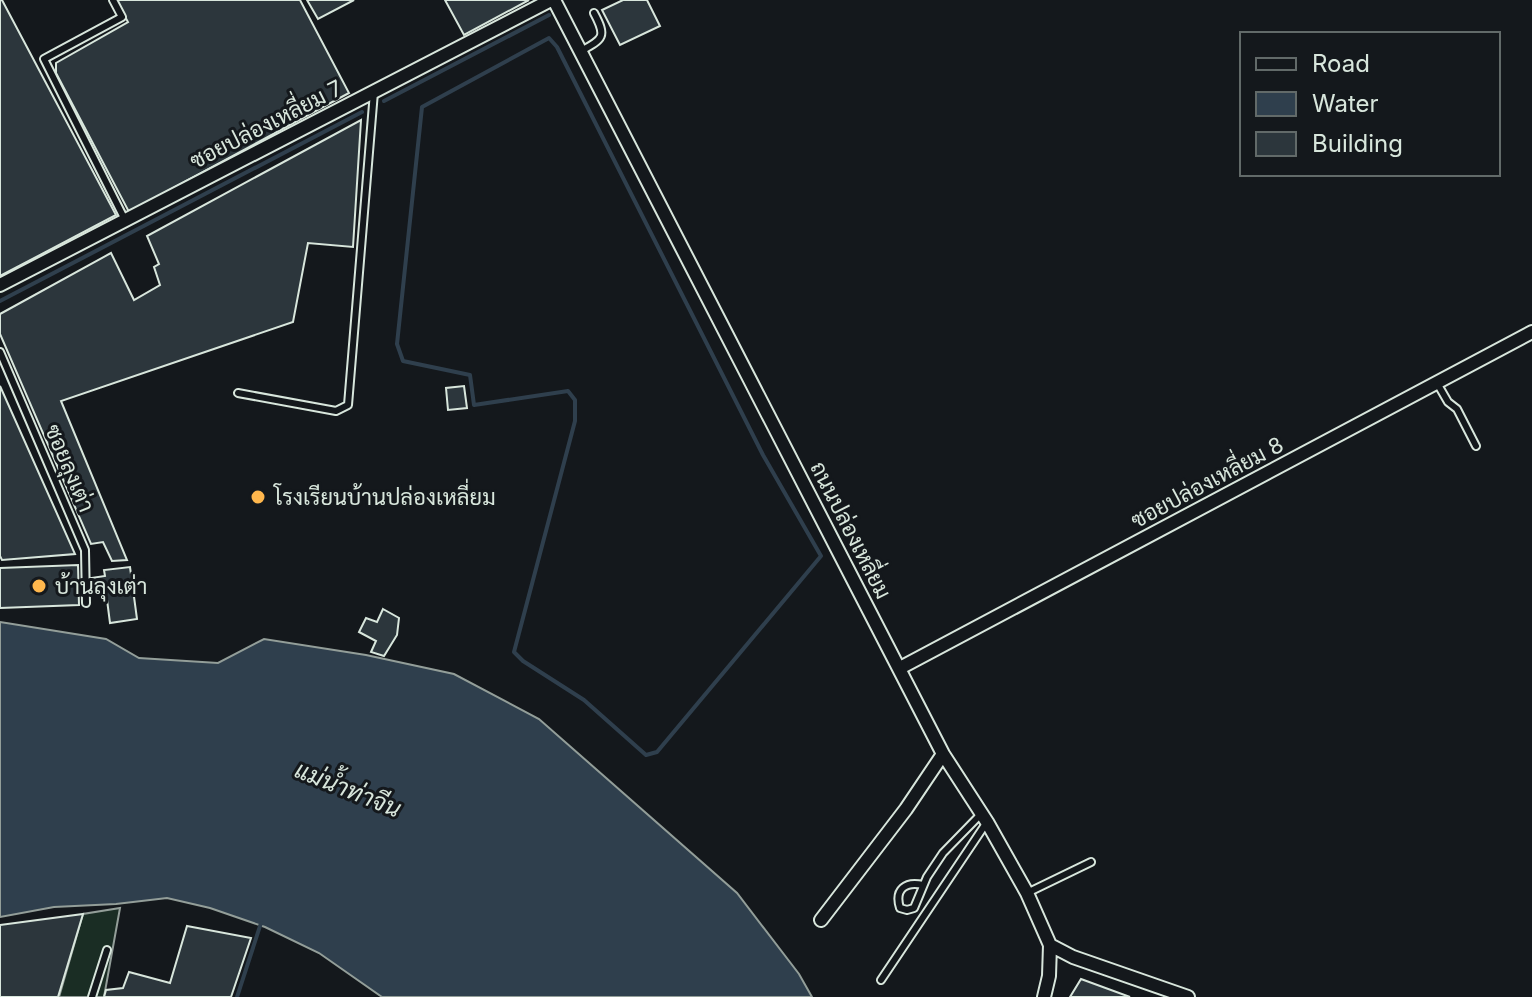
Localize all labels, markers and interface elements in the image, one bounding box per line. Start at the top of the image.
legend [1240,32,1500,176]
text: Road [1312,49,1370,78]
street label: ซอยปล่องเหลี่ยม 7 [183,69,346,174]
text: Water [1312,89,1379,118]
text: Building [1312,129,1403,158]
street label: ซอยลุงเต่า [37,420,100,517]
street label: ซอยปล่องเหลี่ยม 8 [1124,426,1288,533]
street label: ถนนปล่องเหลี่ยม [805,454,902,603]
place label: โรงเรียนบ้านปล่องเหลี่ยม [273,478,496,510]
marker: โรงเรียนบ้านปล่องเหลี่ยม [249,488,267,506]
place label: บ้านลุงเต่า [55,572,147,602]
marker: บ้านลุงเต่า [30,577,48,595]
water label: แม่น้ำท่าจีน [291,750,407,823]

